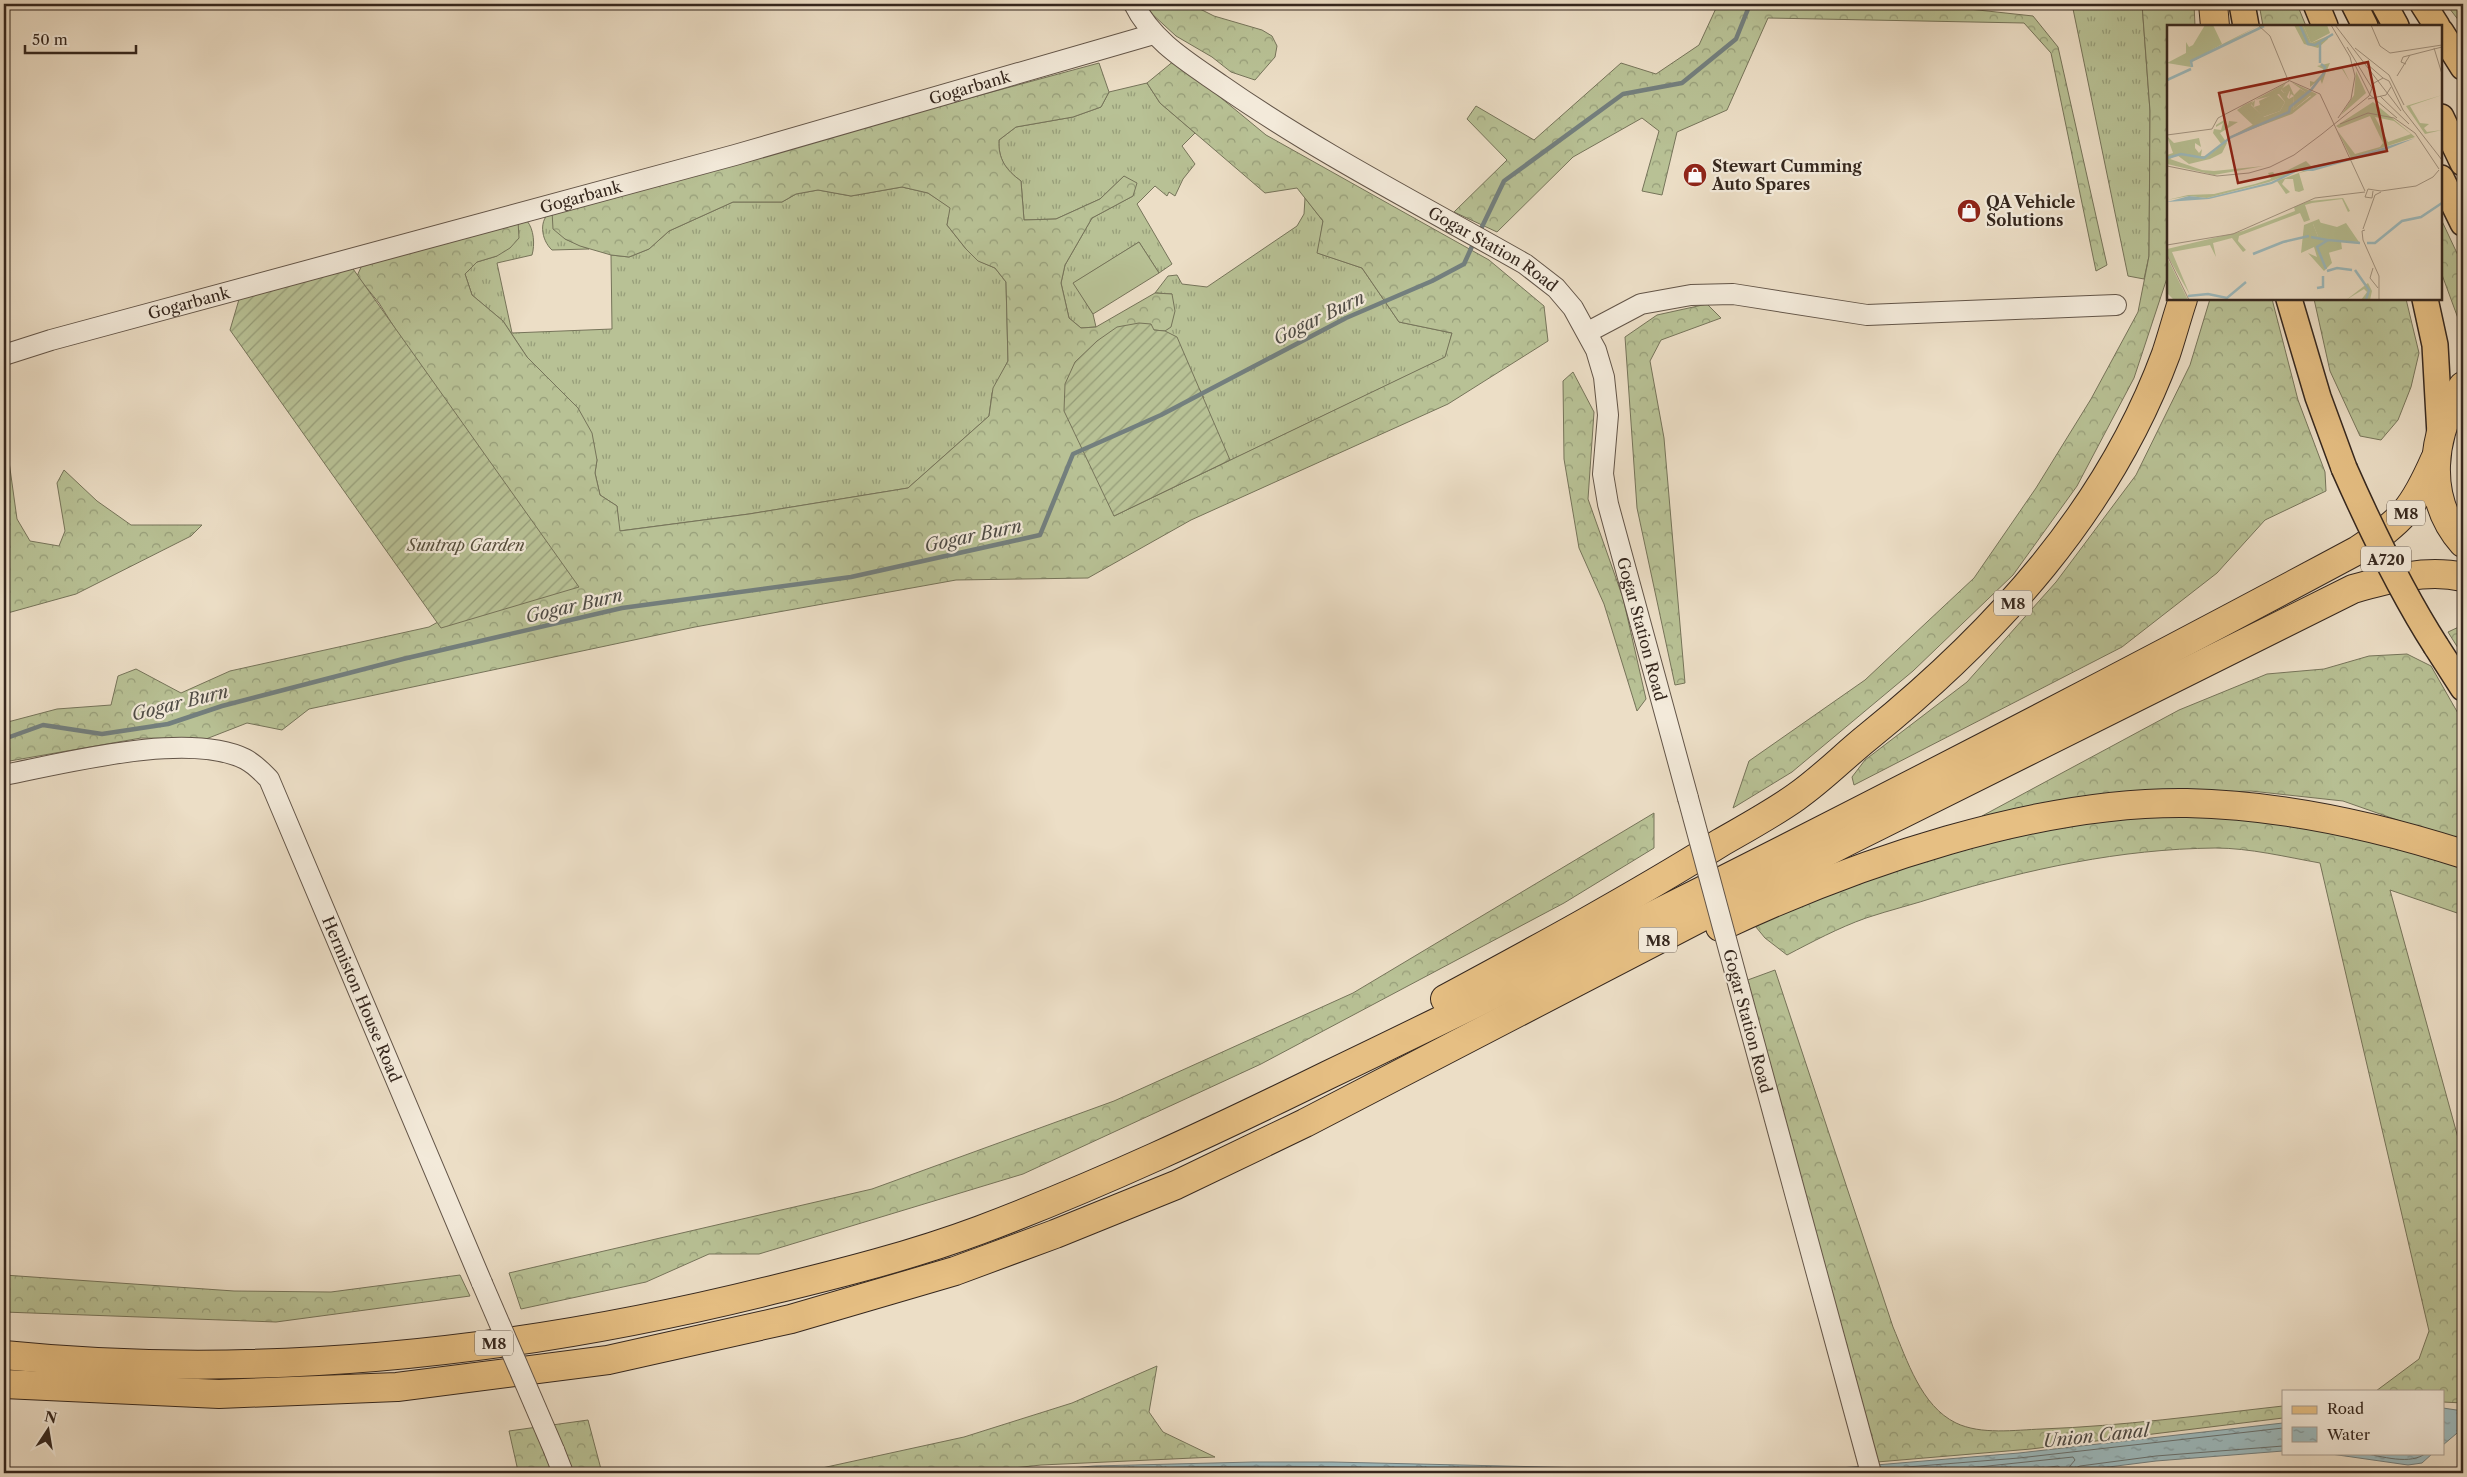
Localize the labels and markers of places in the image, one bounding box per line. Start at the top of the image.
place label: Stewart Cumming Auto Spares [1711,156,1863,194]
shop icon: Stewart Cumming Auto Spares [1682,162,1708,188]
place label: QA Vehicle Solutions [1986,192,2076,230]
shop icon: QA Vehicle Solutions [1956,198,1982,224]

